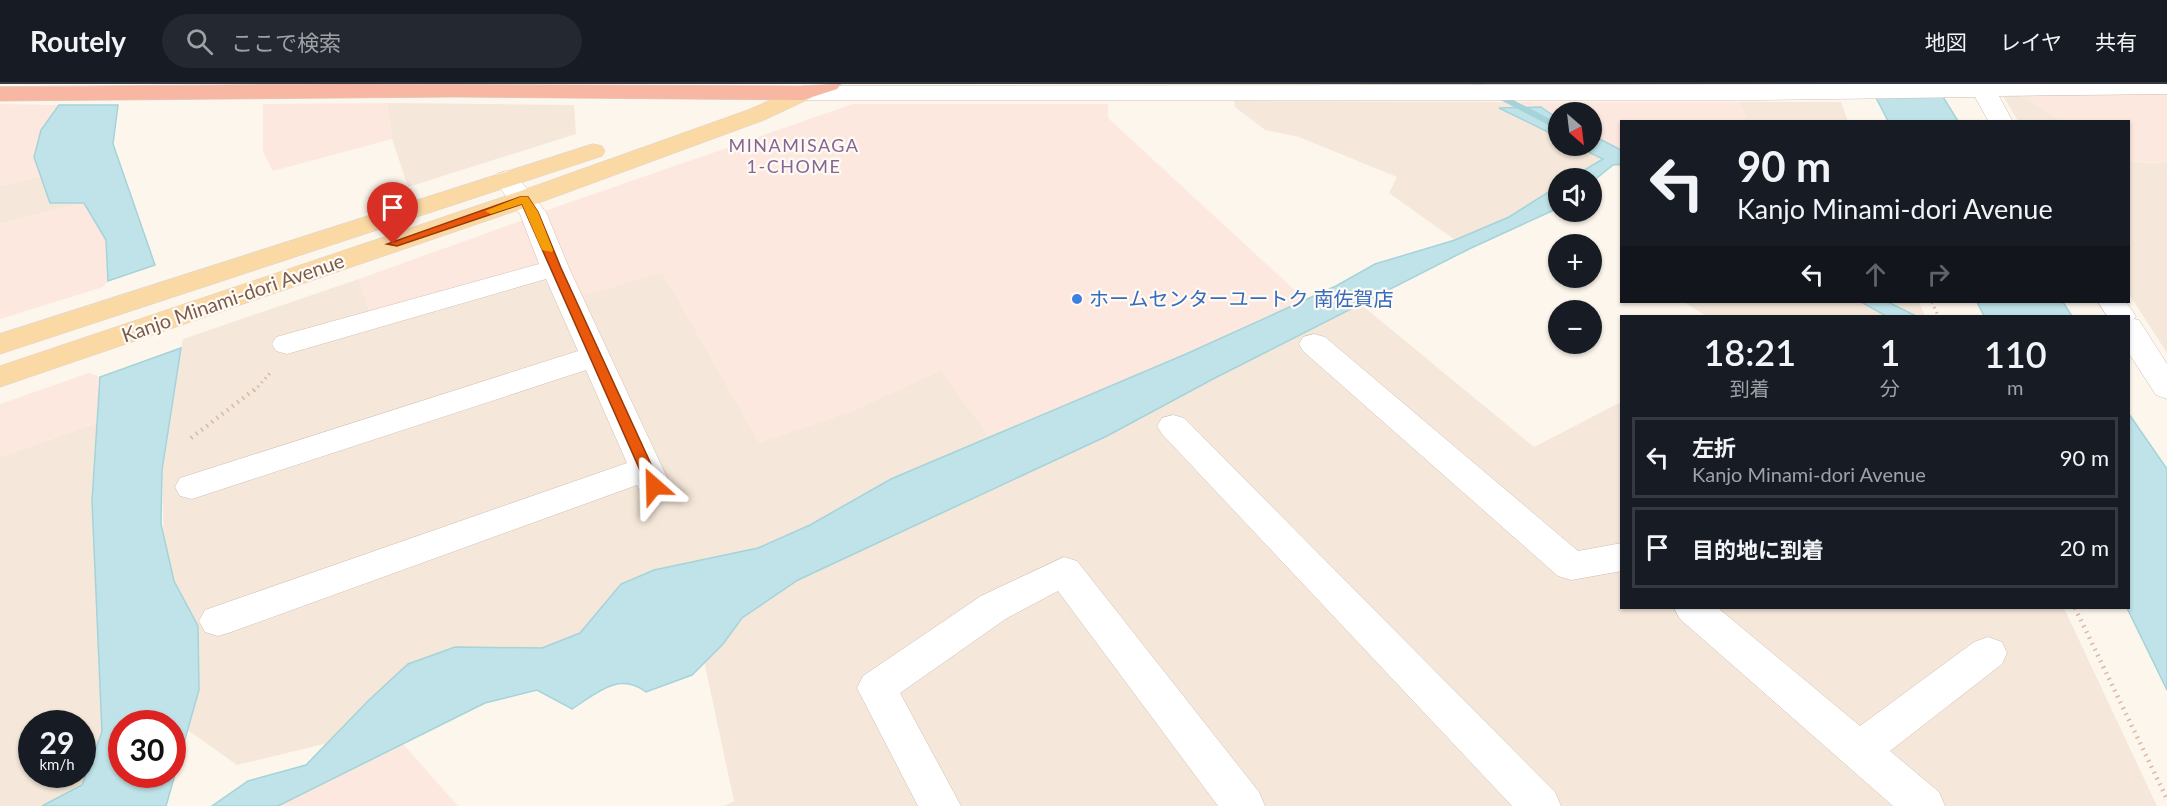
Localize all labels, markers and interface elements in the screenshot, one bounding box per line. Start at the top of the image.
search box [162,14,582,68]
text: Routely [30,24,126,58]
icon: search [183,25,216,58]
text: ここで検索 [231,29,341,56]
text: 地図 [1925,29,1967,54]
text: レイヤ [2000,29,2062,54]
text: 共有 [2095,29,2137,54]
north arrow [1548,102,1602,156]
map controls [1548,102,1602,354]
district label: MINAMISAGA 1-CHOME [728,134,860,177]
text: 90 m [1737,141,1831,191]
icon: left [1638,144,1716,222]
button: sound [1548,168,1602,222]
pin [367,182,418,244]
icon: arrive [376,191,409,224]
text: Kanjo Minami-dori Avenue [1737,192,2053,225]
button: + [1548,234,1602,288]
street label: Kanjo Minami-dori Avenue [118,248,347,346]
icon: left [1796,258,1829,291]
icon: ahead [1859,258,1892,291]
icon: right [1922,258,1955,291]
place label: ホームセンターユートク 南佐賀店 [1089,286,1394,310]
marker: ホームセンターユートク 南佐賀店 [1070,292,1084,306]
button: − [1548,300,1602,354]
text: 18:21 [1703,330,1796,374]
text: 1 [1880,330,1900,374]
text: 110 [1984,332,2047,376]
text: m [2007,375,2023,399]
text: 到着 [1730,376,1770,400]
text: 分 [1880,376,1900,400]
text: 左折 [1692,434,1736,461]
icon: left [1641,441,1674,474]
text: 90 m [2060,444,2109,471]
position arrow [622,454,686,518]
text: Kanjo Minami-dori Avenue [1692,462,1926,486]
icon: arrive [1641,531,1674,564]
text: 20 m [2060,534,2109,561]
text: 目的地に到着 [1692,536,1824,563]
speed limit sign: 30 [108,710,186,788]
text: 29 [40,724,74,760]
text: km/h [39,755,75,773]

